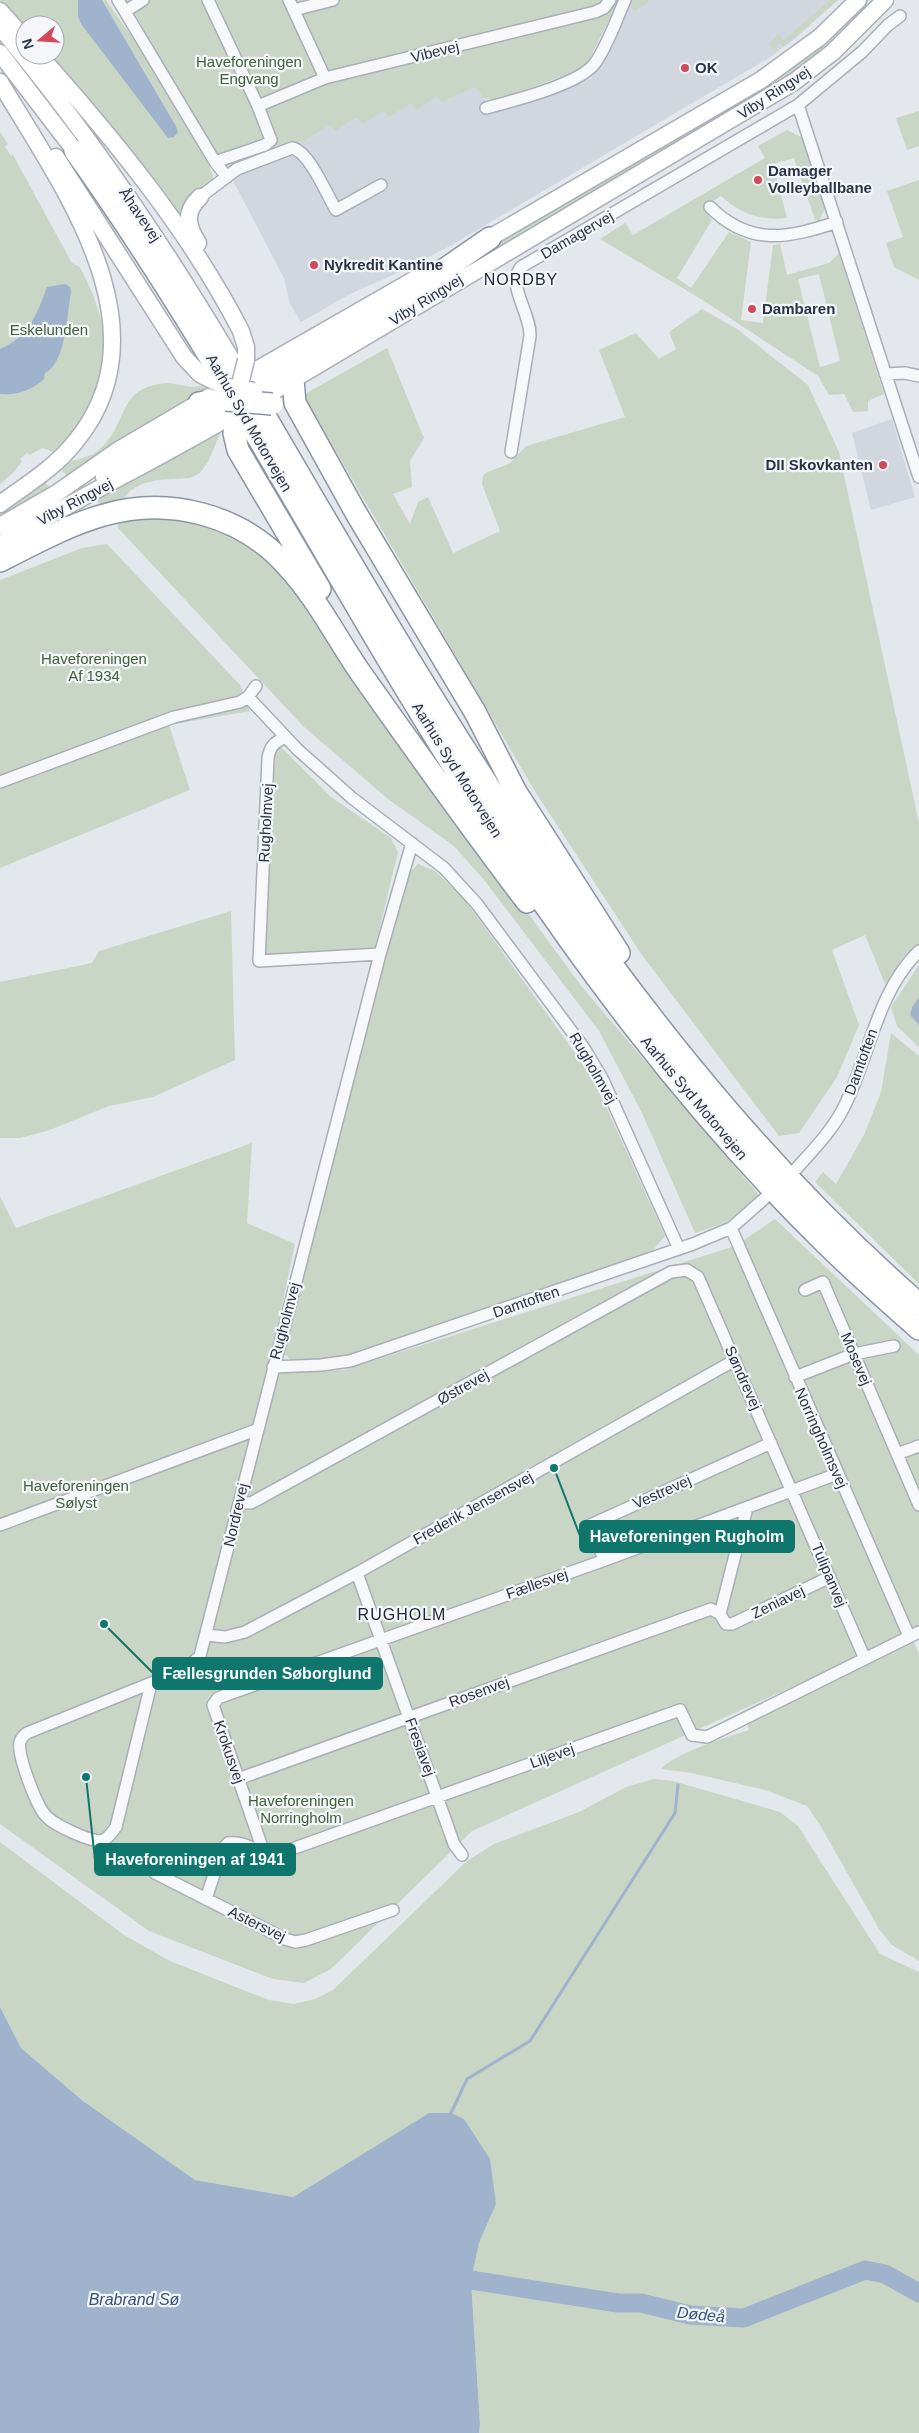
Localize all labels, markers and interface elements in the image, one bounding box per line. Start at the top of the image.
north arrow [15,15,65,65]
text: N [18,37,37,51]
street label: Vibevej [409,37,461,66]
park label: Haveforeningen Engvang [196,53,302,87]
place label: OK [695,59,718,76]
marker: OK [679,62,691,74]
street label: Viby Ringvej [734,63,813,122]
place label: Damager Volleyballbane [768,162,872,196]
marker: Damager Volleyballbane [752,174,764,186]
street label: Åhavevej [116,184,165,245]
street label: Damagervej [537,207,616,262]
place label: Nykredit Kantine [324,256,443,273]
marker: Nykredit Kantine [308,259,320,271]
street label: Viby Ringvej [386,270,465,329]
district label: NORDBY [484,271,558,288]
place label: Dambaren [762,300,835,317]
marker: Dambaren [746,303,758,315]
park label: Eskelunden [10,321,88,338]
street label: Aarhus Syd Motorvejen [203,351,296,495]
place label: DII Skovkanten [765,456,873,473]
marker: DII Skovkanten [877,459,889,471]
street label: Viby Ringvej [34,475,115,529]
park label: Haveforeningen Af 1934 [41,650,147,684]
street label: Aarhus Syd Motorvejen [409,699,506,840]
street label: Rugholmvej [255,783,276,863]
street label: Damtoften [841,1026,880,1097]
street label: Rugholmvej [566,1029,621,1106]
street label: Aarhus Syd Motorvejen [638,1032,751,1163]
street label: Rugholmvej [266,1280,303,1361]
street label: Damtoften [490,1282,561,1321]
street label: Mosevej [838,1330,875,1388]
street label: Søndrevej [722,1343,765,1412]
street label: Østrevej [434,1366,491,1408]
street label: Norringholmsvej [792,1385,851,1491]
street label: Frederik Jensensvej [410,1468,536,1548]
street label: Vestrevej [630,1471,693,1512]
park label: Haveforeningen Sølyst [23,1477,129,1511]
street label: Nordrevej [220,1481,251,1548]
callout: Haveforeningen Rugholm [580,1521,794,1552]
text: Haveforeningen Rugholm [590,1528,784,1545]
street label: Tulipanvej [808,1540,851,1609]
street label: Fællesvej [504,1565,570,1602]
street label: Zeniavej [749,1581,807,1622]
district label: RUGHOLM [358,1606,446,1623]
callout: Fællesgrunden Søborglund [153,1658,382,1689]
text: Fællesgrunden Søborglund [163,1665,371,1682]
street label: Rosenvej [447,1673,511,1710]
street label: Fresiavej [402,1715,439,1778]
street label: Krokusvej [211,1718,248,1786]
street label: Liljevej [527,1740,576,1771]
park label: Haveforeningen Norringholm [248,1792,354,1826]
callout: Haveforeningen af 1941 [95,1844,295,1875]
text: Haveforeningen af 1941 [105,1851,285,1868]
street label: Astersvej [226,1902,289,1945]
water label: Brabrand Sø [89,2291,180,2308]
water label: Dødeå [676,2304,726,2325]

